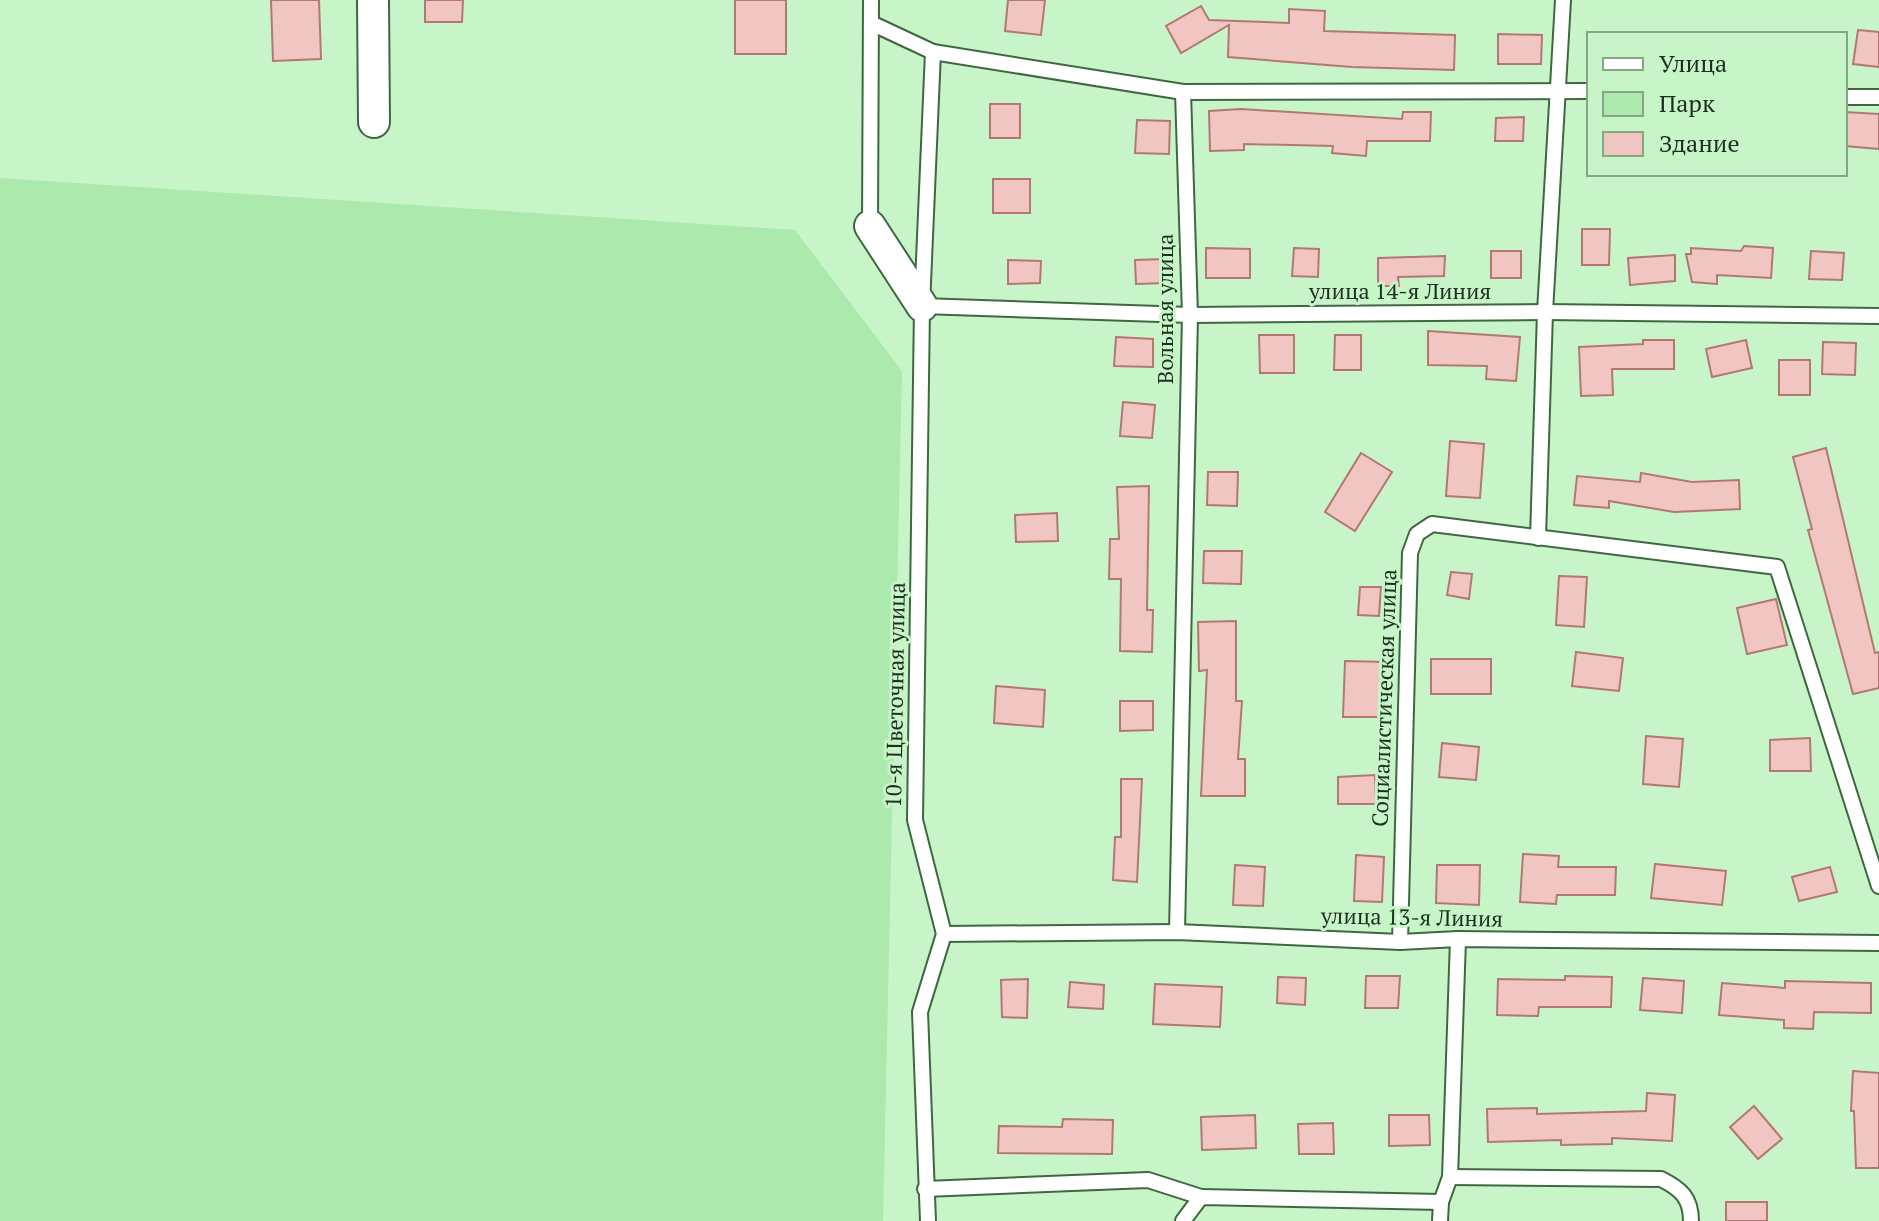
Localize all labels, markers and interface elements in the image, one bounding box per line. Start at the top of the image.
legend [1587,32,1847,176]
text: Улица [1659,47,1727,79]
text: Парк [1659,87,1715,119]
text: Здание [1659,127,1740,159]
street label: Вольная улица [1150,234,1179,384]
street label: улица 14-я Линия [1308,276,1491,305]
street label: Социалистическая улица [1365,569,1402,827]
street label: 10-я Цветочная улица [878,582,911,808]
street label: улица 13-я Линия [1320,900,1503,933]

